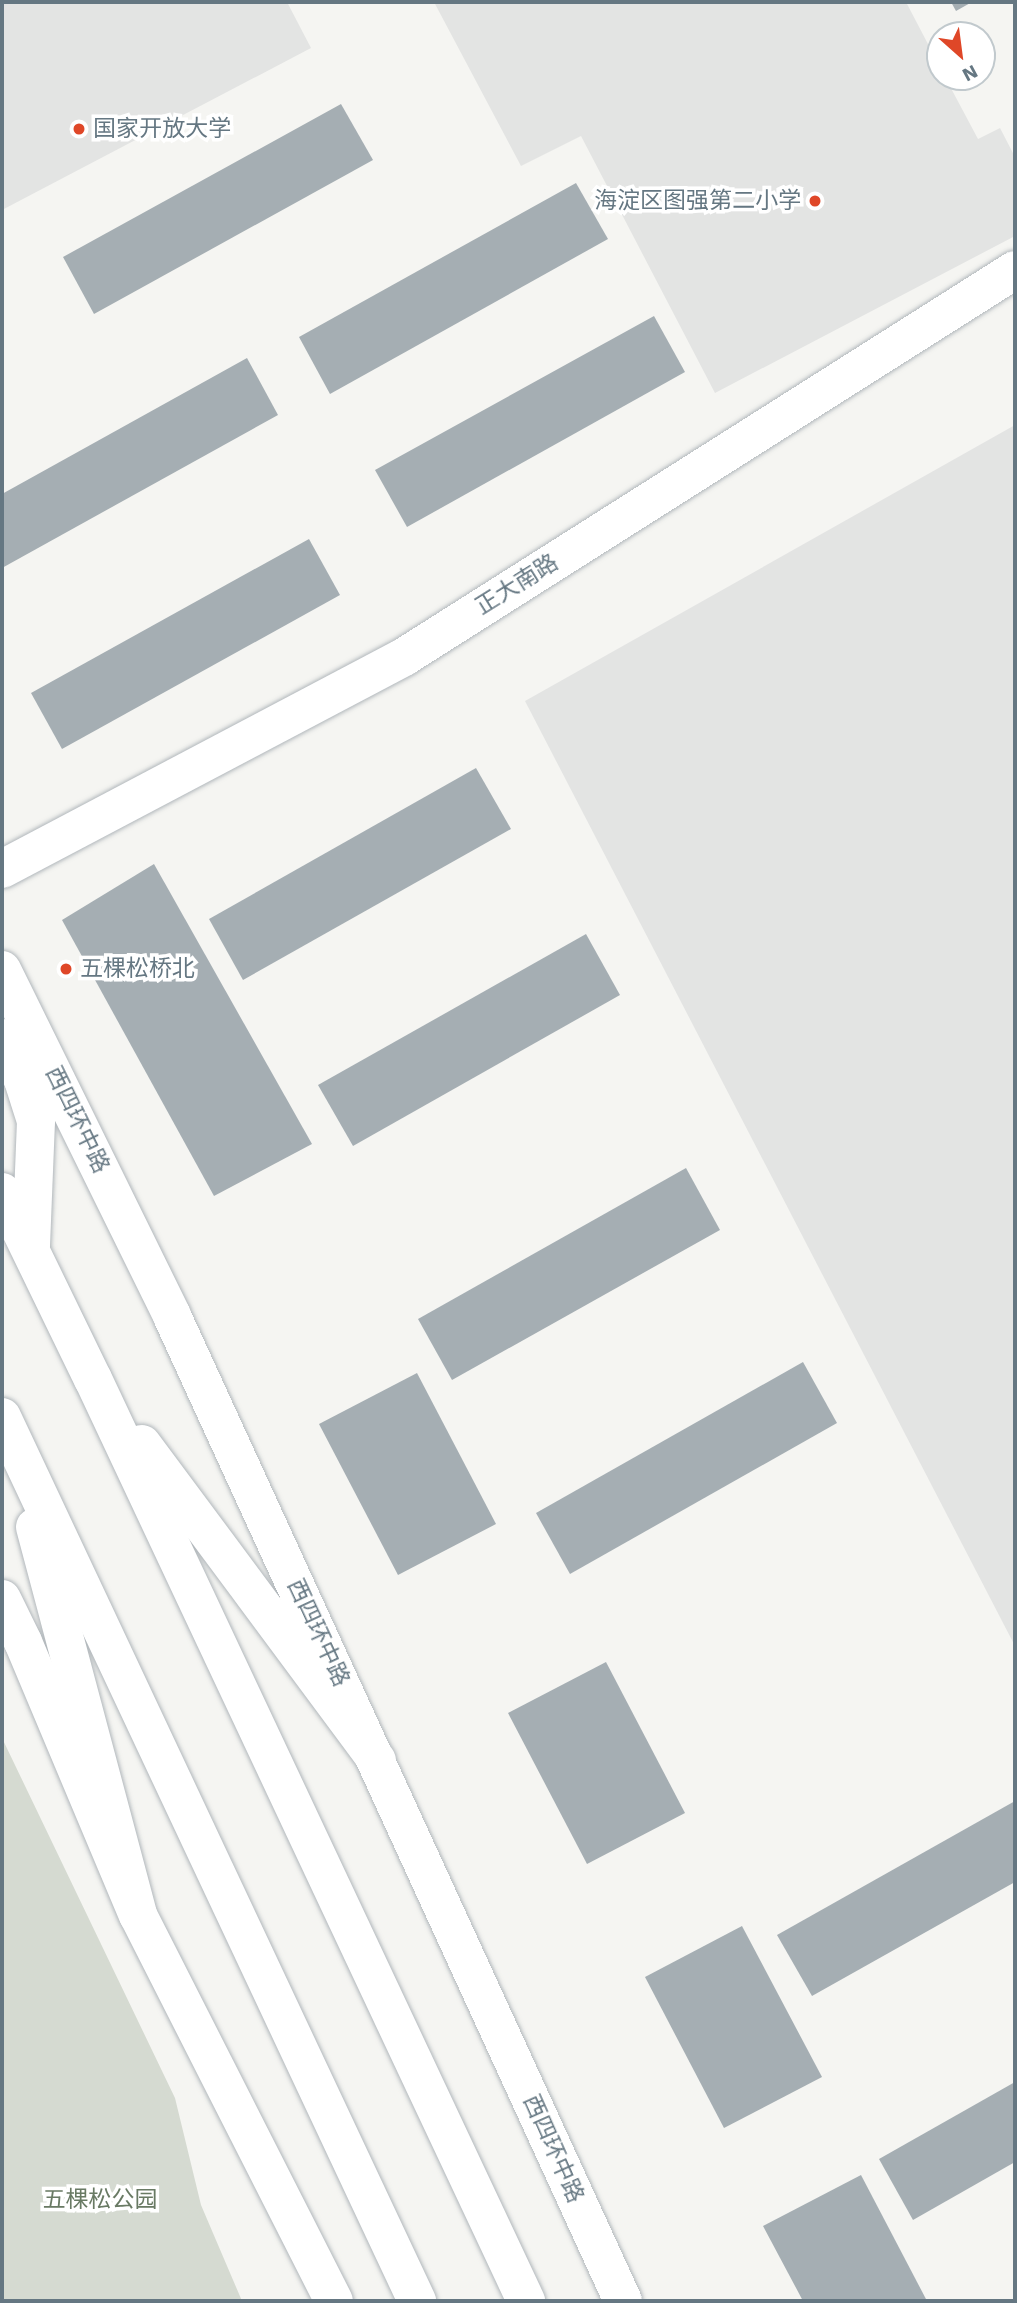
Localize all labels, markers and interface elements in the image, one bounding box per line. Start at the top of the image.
north arrow [926,21,996,91]
text: N [959,60,982,87]
place label: 国家开放大学 [93,115,231,143]
marker: 国家开放大学 [71,121,87,137]
place label: 海淀区图强第二小学 [594,187,801,215]
marker: 海淀区图强第二小学 [807,193,823,209]
street label: 正大南路 [471,549,563,621]
place label: 五棵松桥北 [80,955,195,983]
marker: 五棵松桥北 [58,961,74,977]
street label: 西四环中路 [39,1062,115,1178]
street label: 西四环中路 [281,1575,355,1691]
street label: 西四环中路 [517,2091,589,2207]
park label: 五棵松公园 [43,2186,157,2214]

